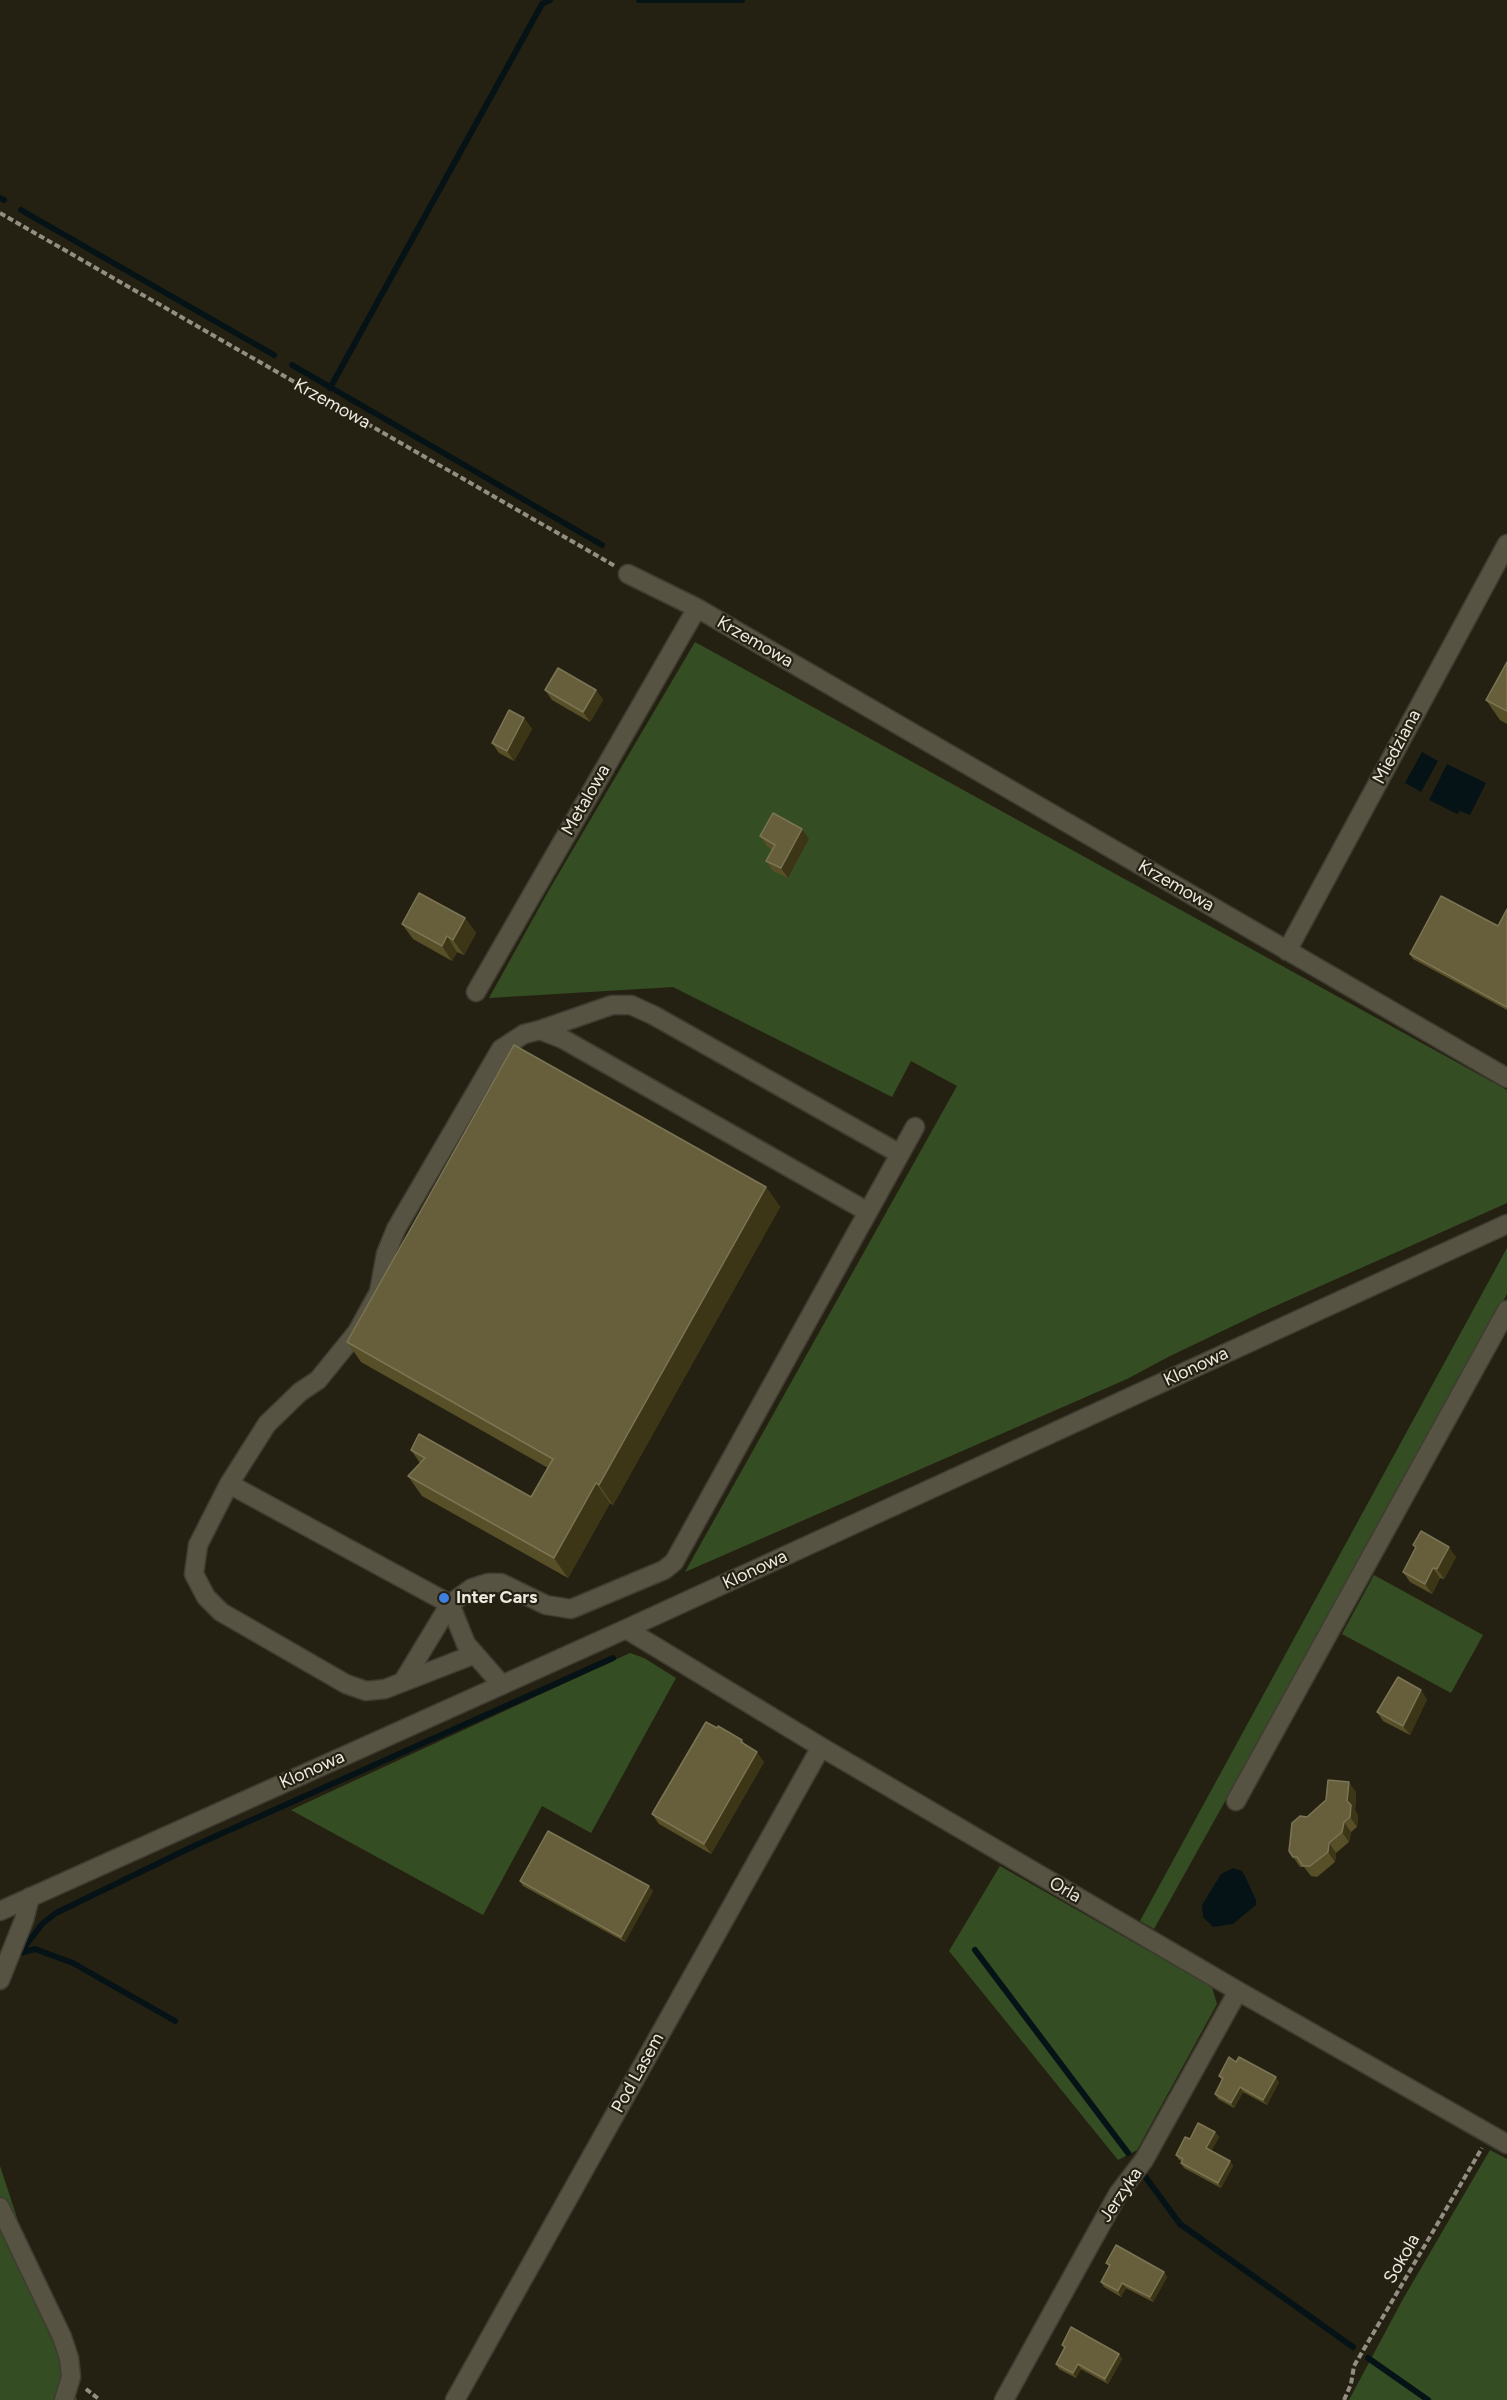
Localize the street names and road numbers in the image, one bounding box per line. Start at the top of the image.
street label: Krzemowa [290,374,374,434]
street label: Krzemowa [713,612,797,672]
street label: Miedziana [1368,706,1426,788]
street label: Metalowa [557,761,615,839]
street label: Krzemowa [1134,856,1218,916]
street label: Klonowa [1160,1343,1232,1391]
street label: Klonowa [719,1546,791,1594]
street label: Klonowa [276,1746,348,1794]
street label: Orla [1045,1872,1085,1908]
street label: Pod Lasem [607,2029,669,2117]
street label: Jerzyka [1095,2164,1147,2226]
street label: Sokola [1379,2230,1425,2288]

